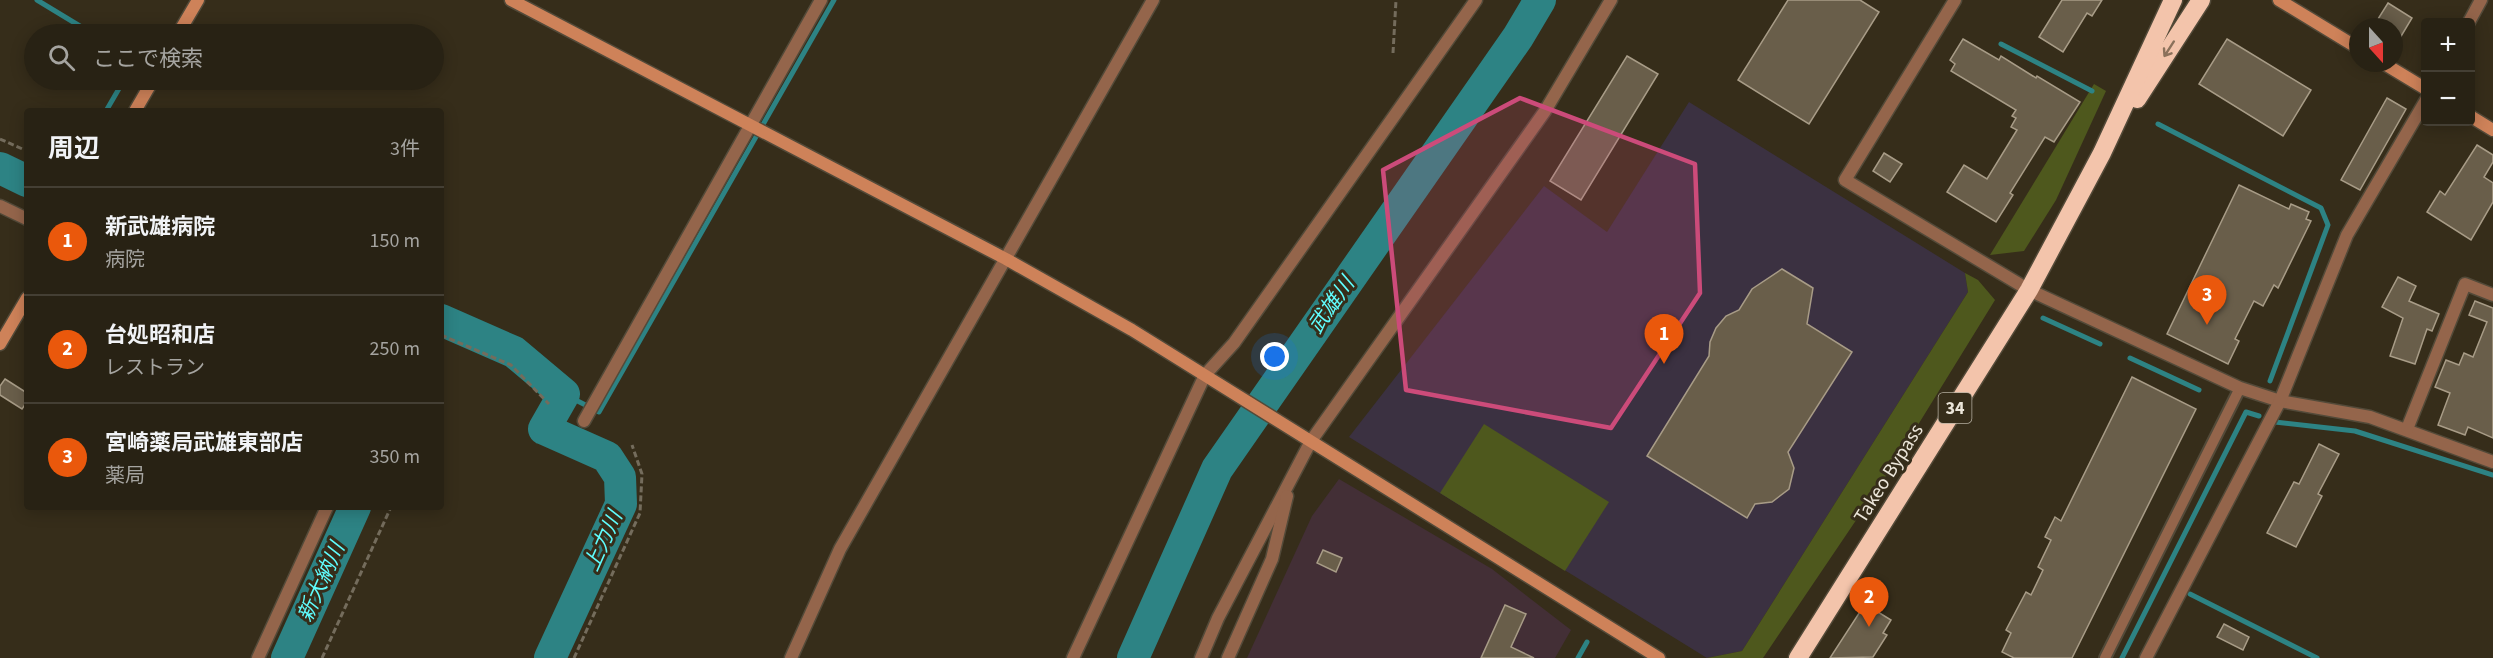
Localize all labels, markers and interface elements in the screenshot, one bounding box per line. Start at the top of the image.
north arrow [2349,18,2403,72]
map controls [2421,18,2475,126]
button: + [2421,18,2475,72]
search box [24,24,444,90]
one-way arrow [2163,40,2175,57]
icon: search [45,41,78,74]
text: ここで検索 [93,43,203,75]
button: − [2421,72,2475,126]
text: 周辺 [48,130,100,167]
text: 3件 [390,135,420,163]
text: 新武雄病院 [105,211,215,243]
text: 1 [62,227,73,255]
text: 150 m [370,227,420,255]
text: 病院 [105,246,145,274]
water label: 武雄川 [1301,269,1363,339]
pin: 3 [2188,276,2226,325]
pin: 1 [1644,314,1684,364]
text: 台処昭和店 [105,319,215,351]
text: 2 [62,335,73,363]
text: 250 m [370,335,420,363]
your location [1260,342,1289,371]
text: レストラン [105,354,205,382]
road number: 34 [1938,393,1972,423]
street label: Takeo Bypass [1847,419,1930,528]
text: 宮崎薬局武雄東部店 [105,427,303,459]
text: 3 [62,443,73,471]
text: 350 m [370,443,420,471]
text: 薬局 [105,462,145,490]
water label: 上力川 [576,504,630,576]
water label: 新大納川 [290,536,353,626]
pin: 2 [1850,578,1888,627]

